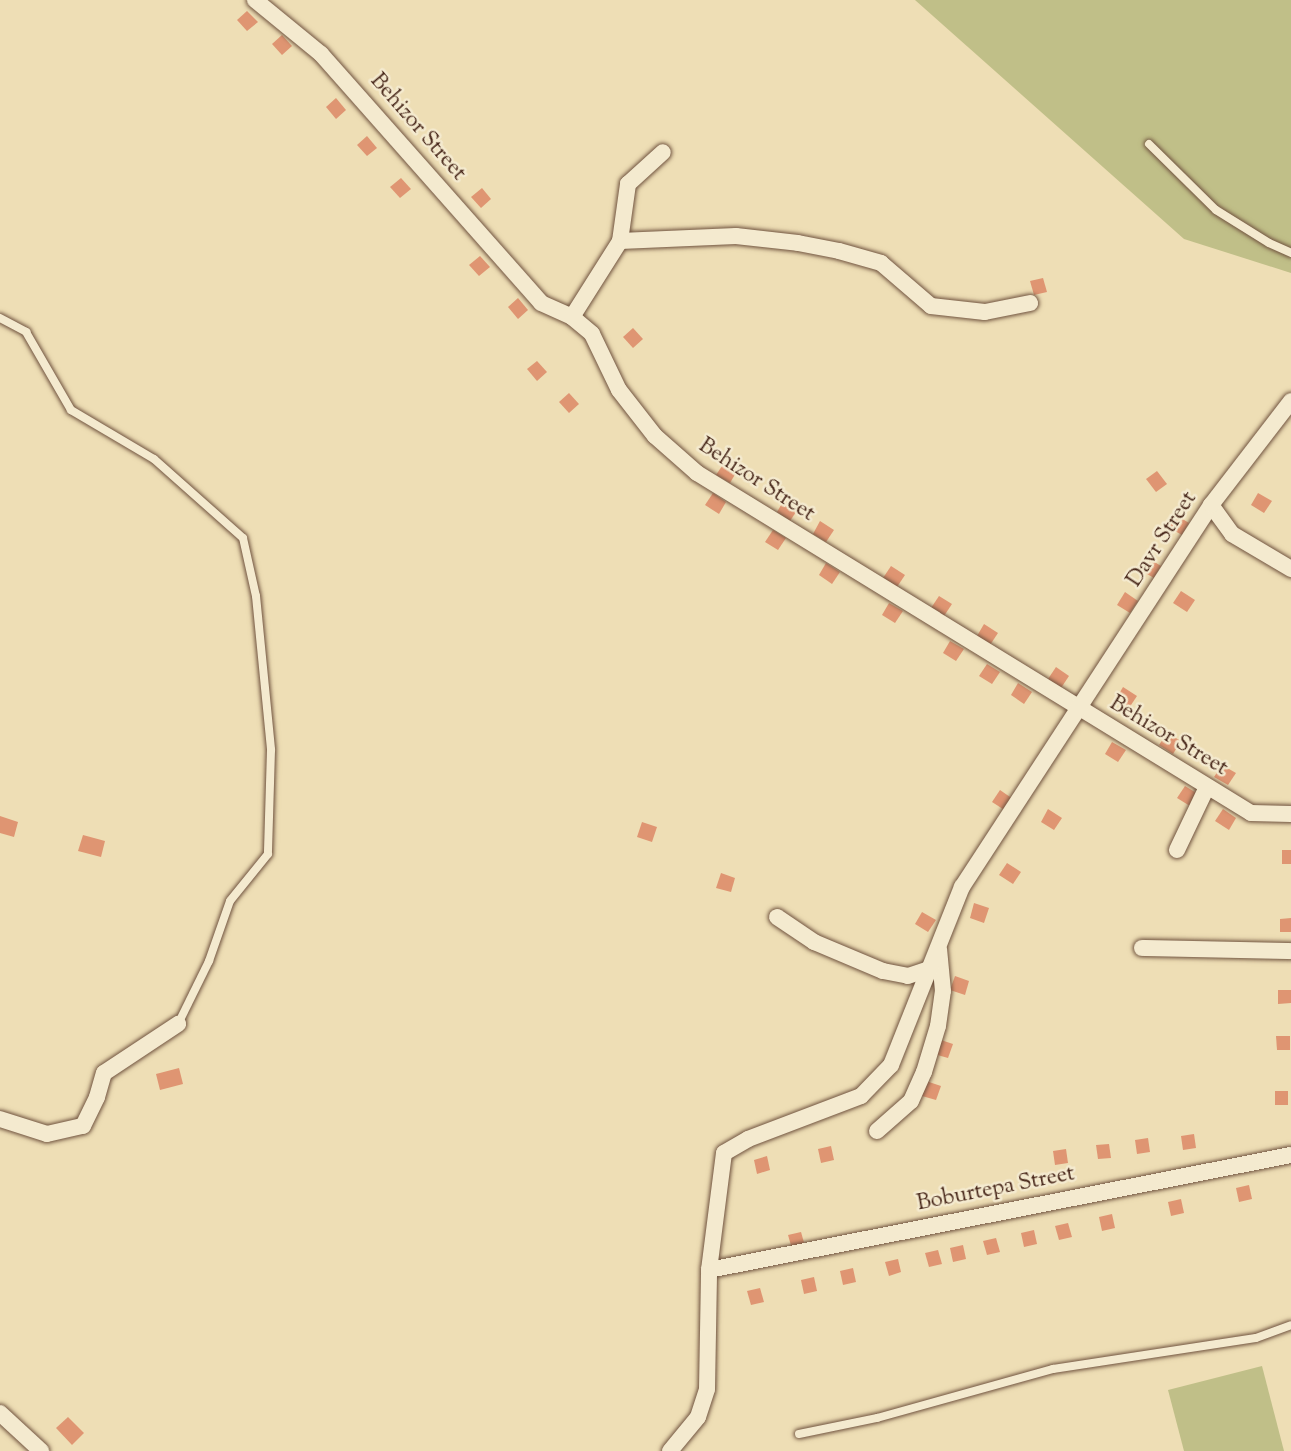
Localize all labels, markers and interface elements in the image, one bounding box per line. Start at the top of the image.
street label: Behizor Street [363,69,471,187]
street label: Behizor Street [693,434,819,528]
street label: Davr Street [1122,487,1204,593]
street label: Behizor Street [1104,691,1232,783]
street label: Boburtepa Street [915,1162,1077,1218]

